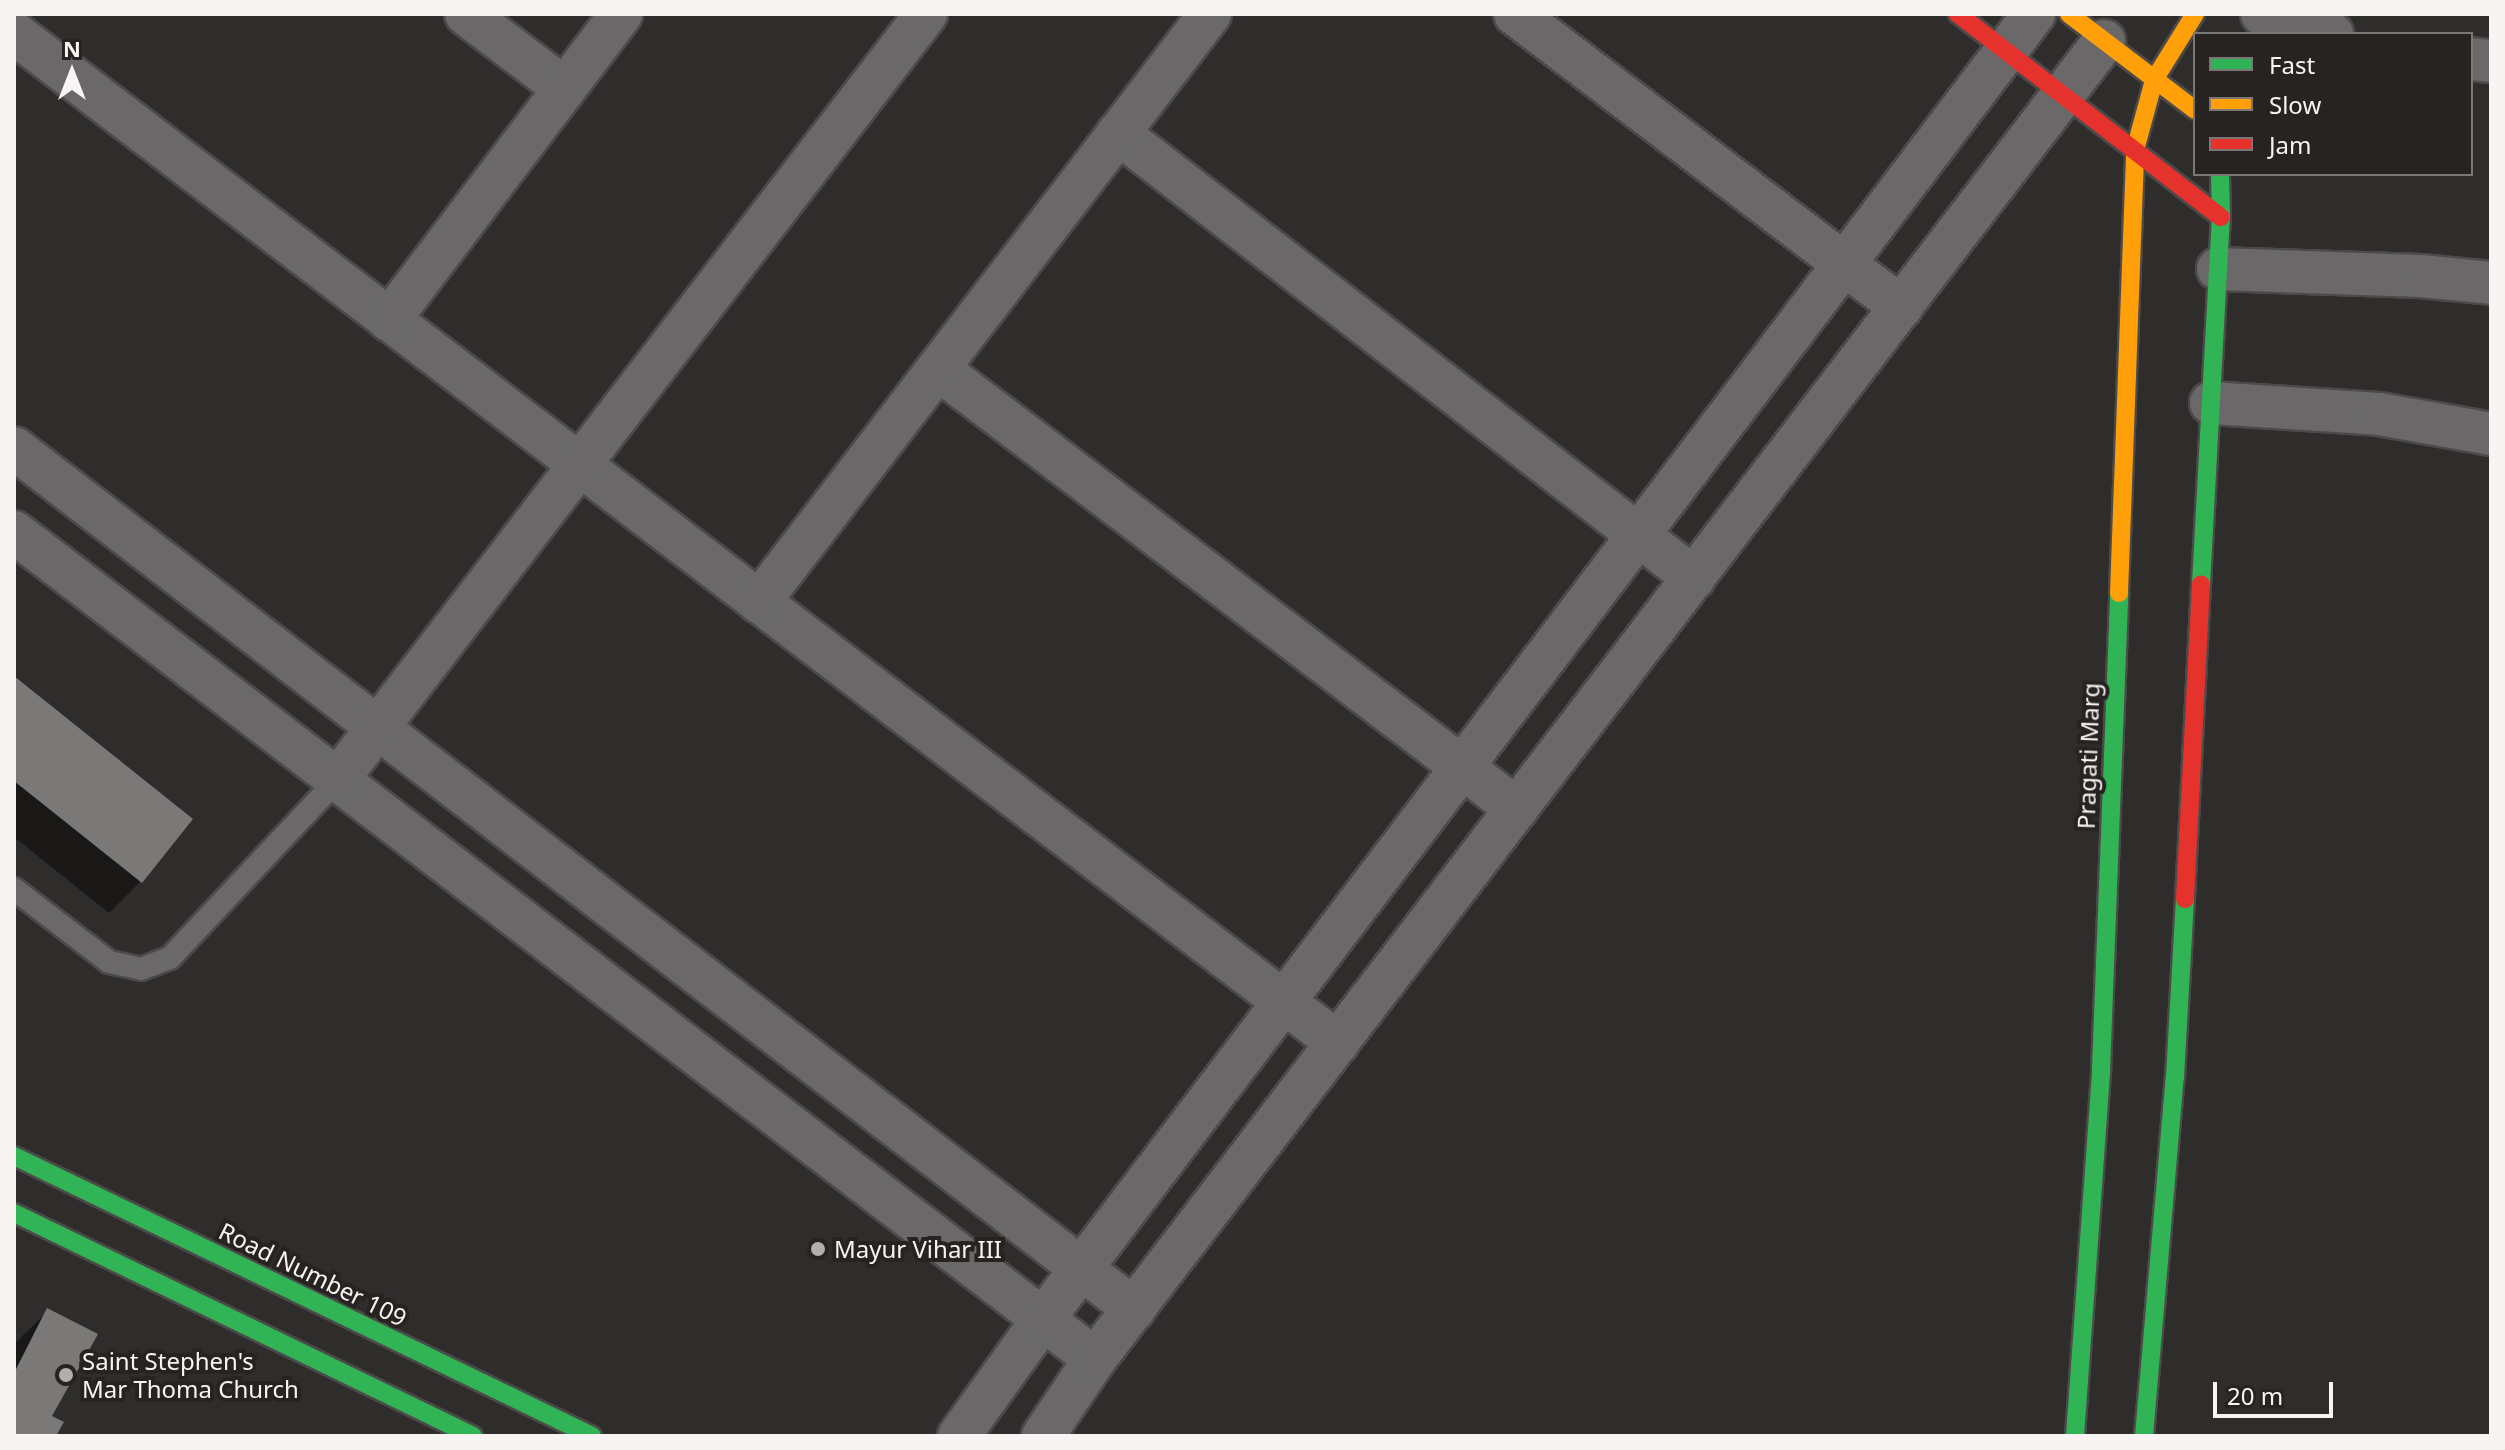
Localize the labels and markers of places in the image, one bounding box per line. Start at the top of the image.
place label: Mayur Vihar III [834,1235,1002,1263]
marker: Mayur Vihar III [809,1240,827,1258]
place label: Saint Stephen's Mar Thoma Church [82,1347,299,1403]
marker: Saint Stephen's Mar Thoma Church [57,1366,75,1384]

